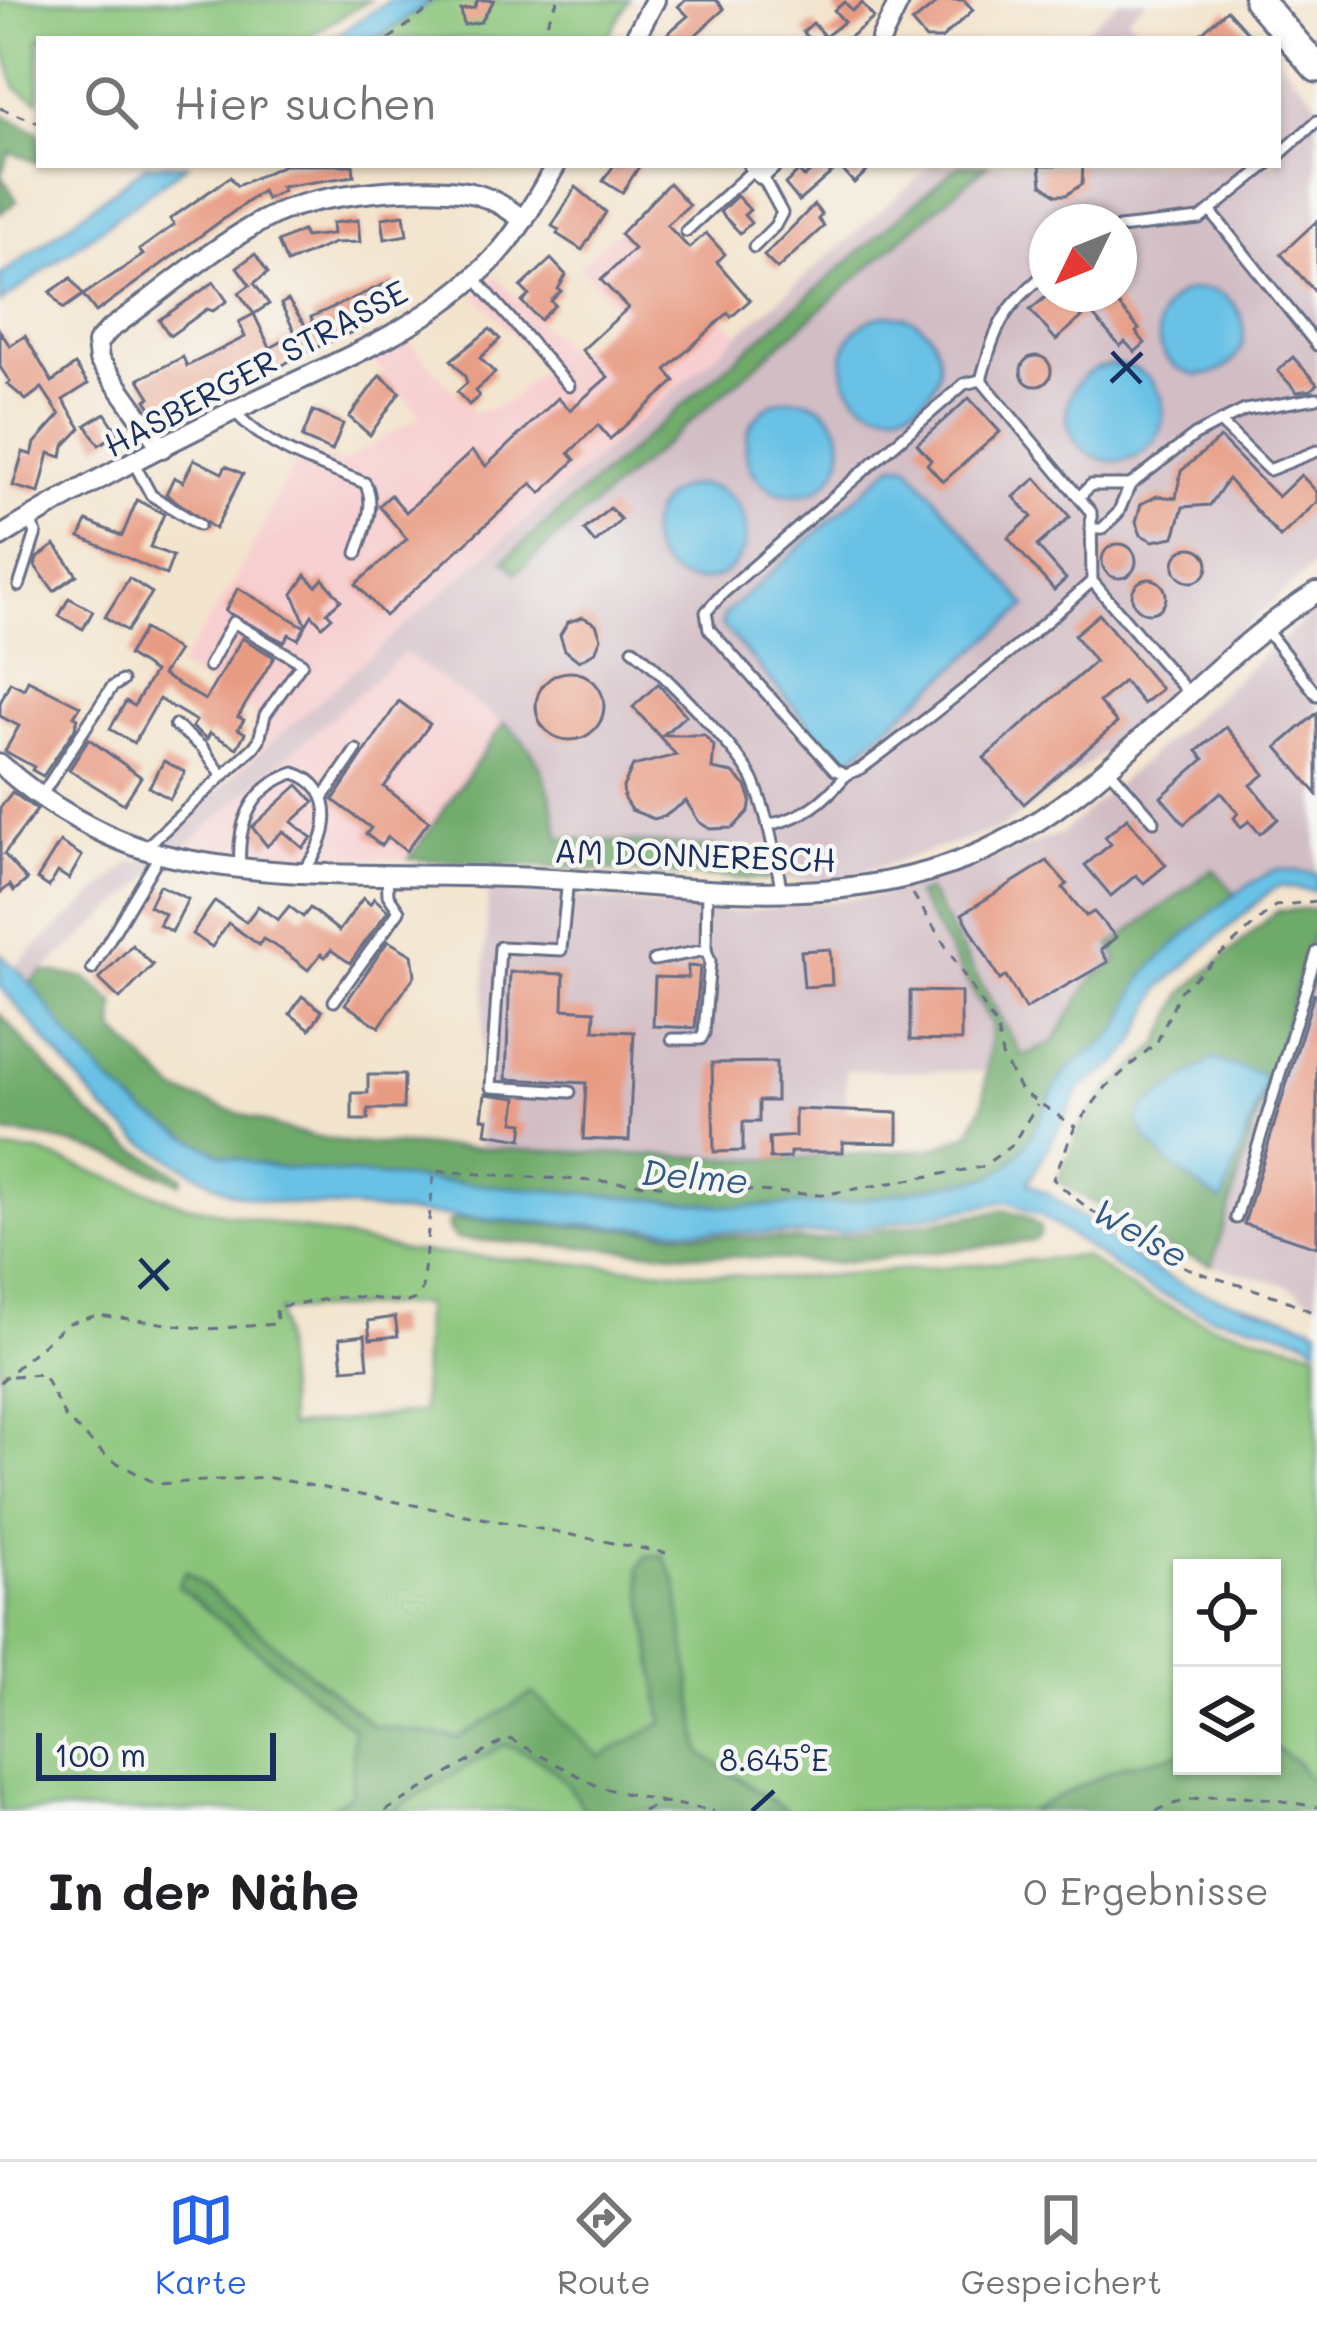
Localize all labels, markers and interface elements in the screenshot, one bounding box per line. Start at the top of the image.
search box [36,36,1281,168]
icon: search [78,69,144,135]
text: Hier suchen [174,73,436,131]
north arrow [1029,204,1137,312]
street label: HASBERGER STRASSE [96,269,414,465]
street label: AM DONNERESCH [553,828,837,880]
water label: Delme [640,1147,750,1203]
water label: Welse [1085,1186,1197,1278]
map controls [1173,1559,1281,1775]
button: locate [1173,1559,1281,1667]
button: layers [1173,1667,1281,1775]
scale bar [36,1727,276,1780]
text: 100 m [54,1732,146,1775]
text: 8.645°E [720,1739,829,1779]
text: In der Nähe [48,1856,359,1923]
text: 0 Ergebnisse [1023,1864,1269,1915]
tab: Karte [155,2187,247,2302]
tab: Route [557,2187,651,2302]
tab: Gespeichert [961,2187,1162,2302]

